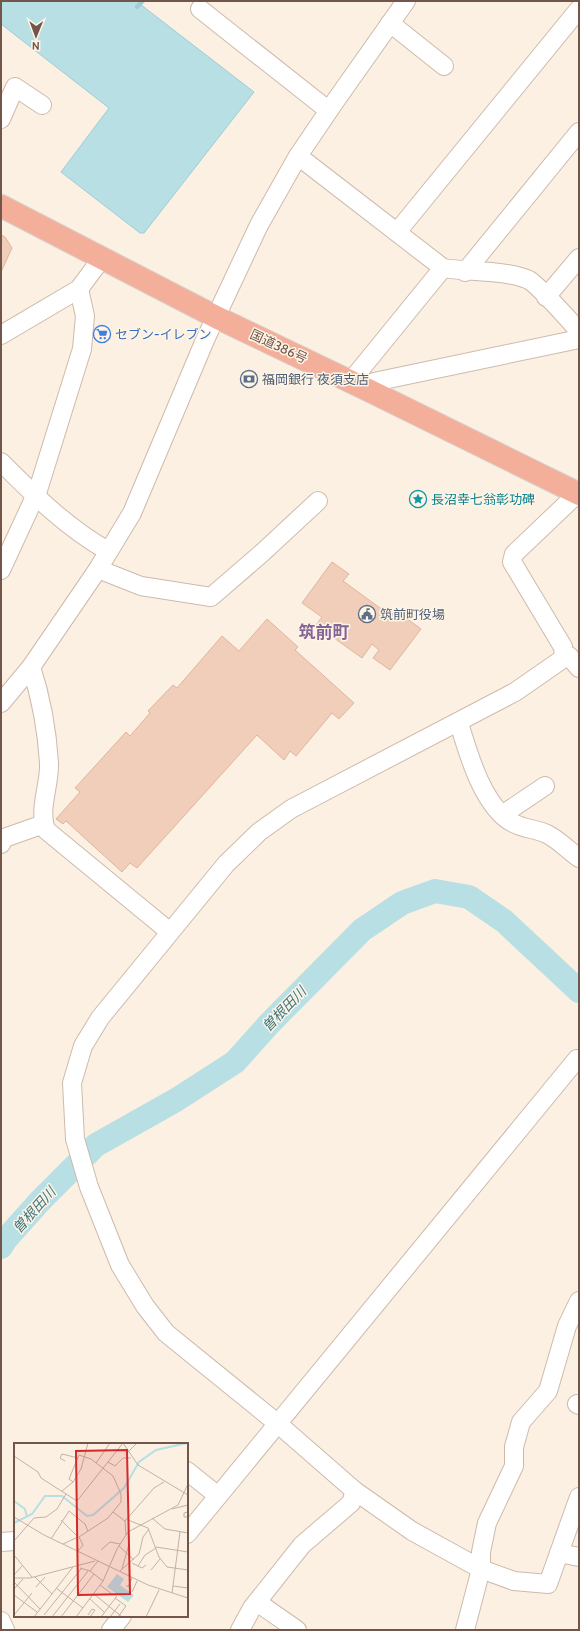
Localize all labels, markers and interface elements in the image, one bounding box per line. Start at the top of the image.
north arrow [16,16,56,56]
text: N [32,39,40,53]
supermarket icon: セブン-イレブン [92,324,112,344]
place label: セブン-イレブン [115,326,212,342]
street label: 国道386号 [248,326,310,366]
bank icon: 福岡銀行 夜須支店 [239,369,259,389]
place label: 福岡銀行 夜須支店 [262,371,369,387]
place icon: 長沼幸七翁彰功碑 [408,489,428,509]
place label: 長沼幸七翁彰功碑 [431,491,535,507]
public building icon: 筑前町役場 [357,604,377,624]
place label: 筑前町役場 [380,606,445,622]
district label: 筑前町 [299,622,350,642]
water label: 曽根田川 [258,981,311,1035]
water label: 曽根田川 [9,1182,61,1237]
inset map [14,1443,188,1617]

